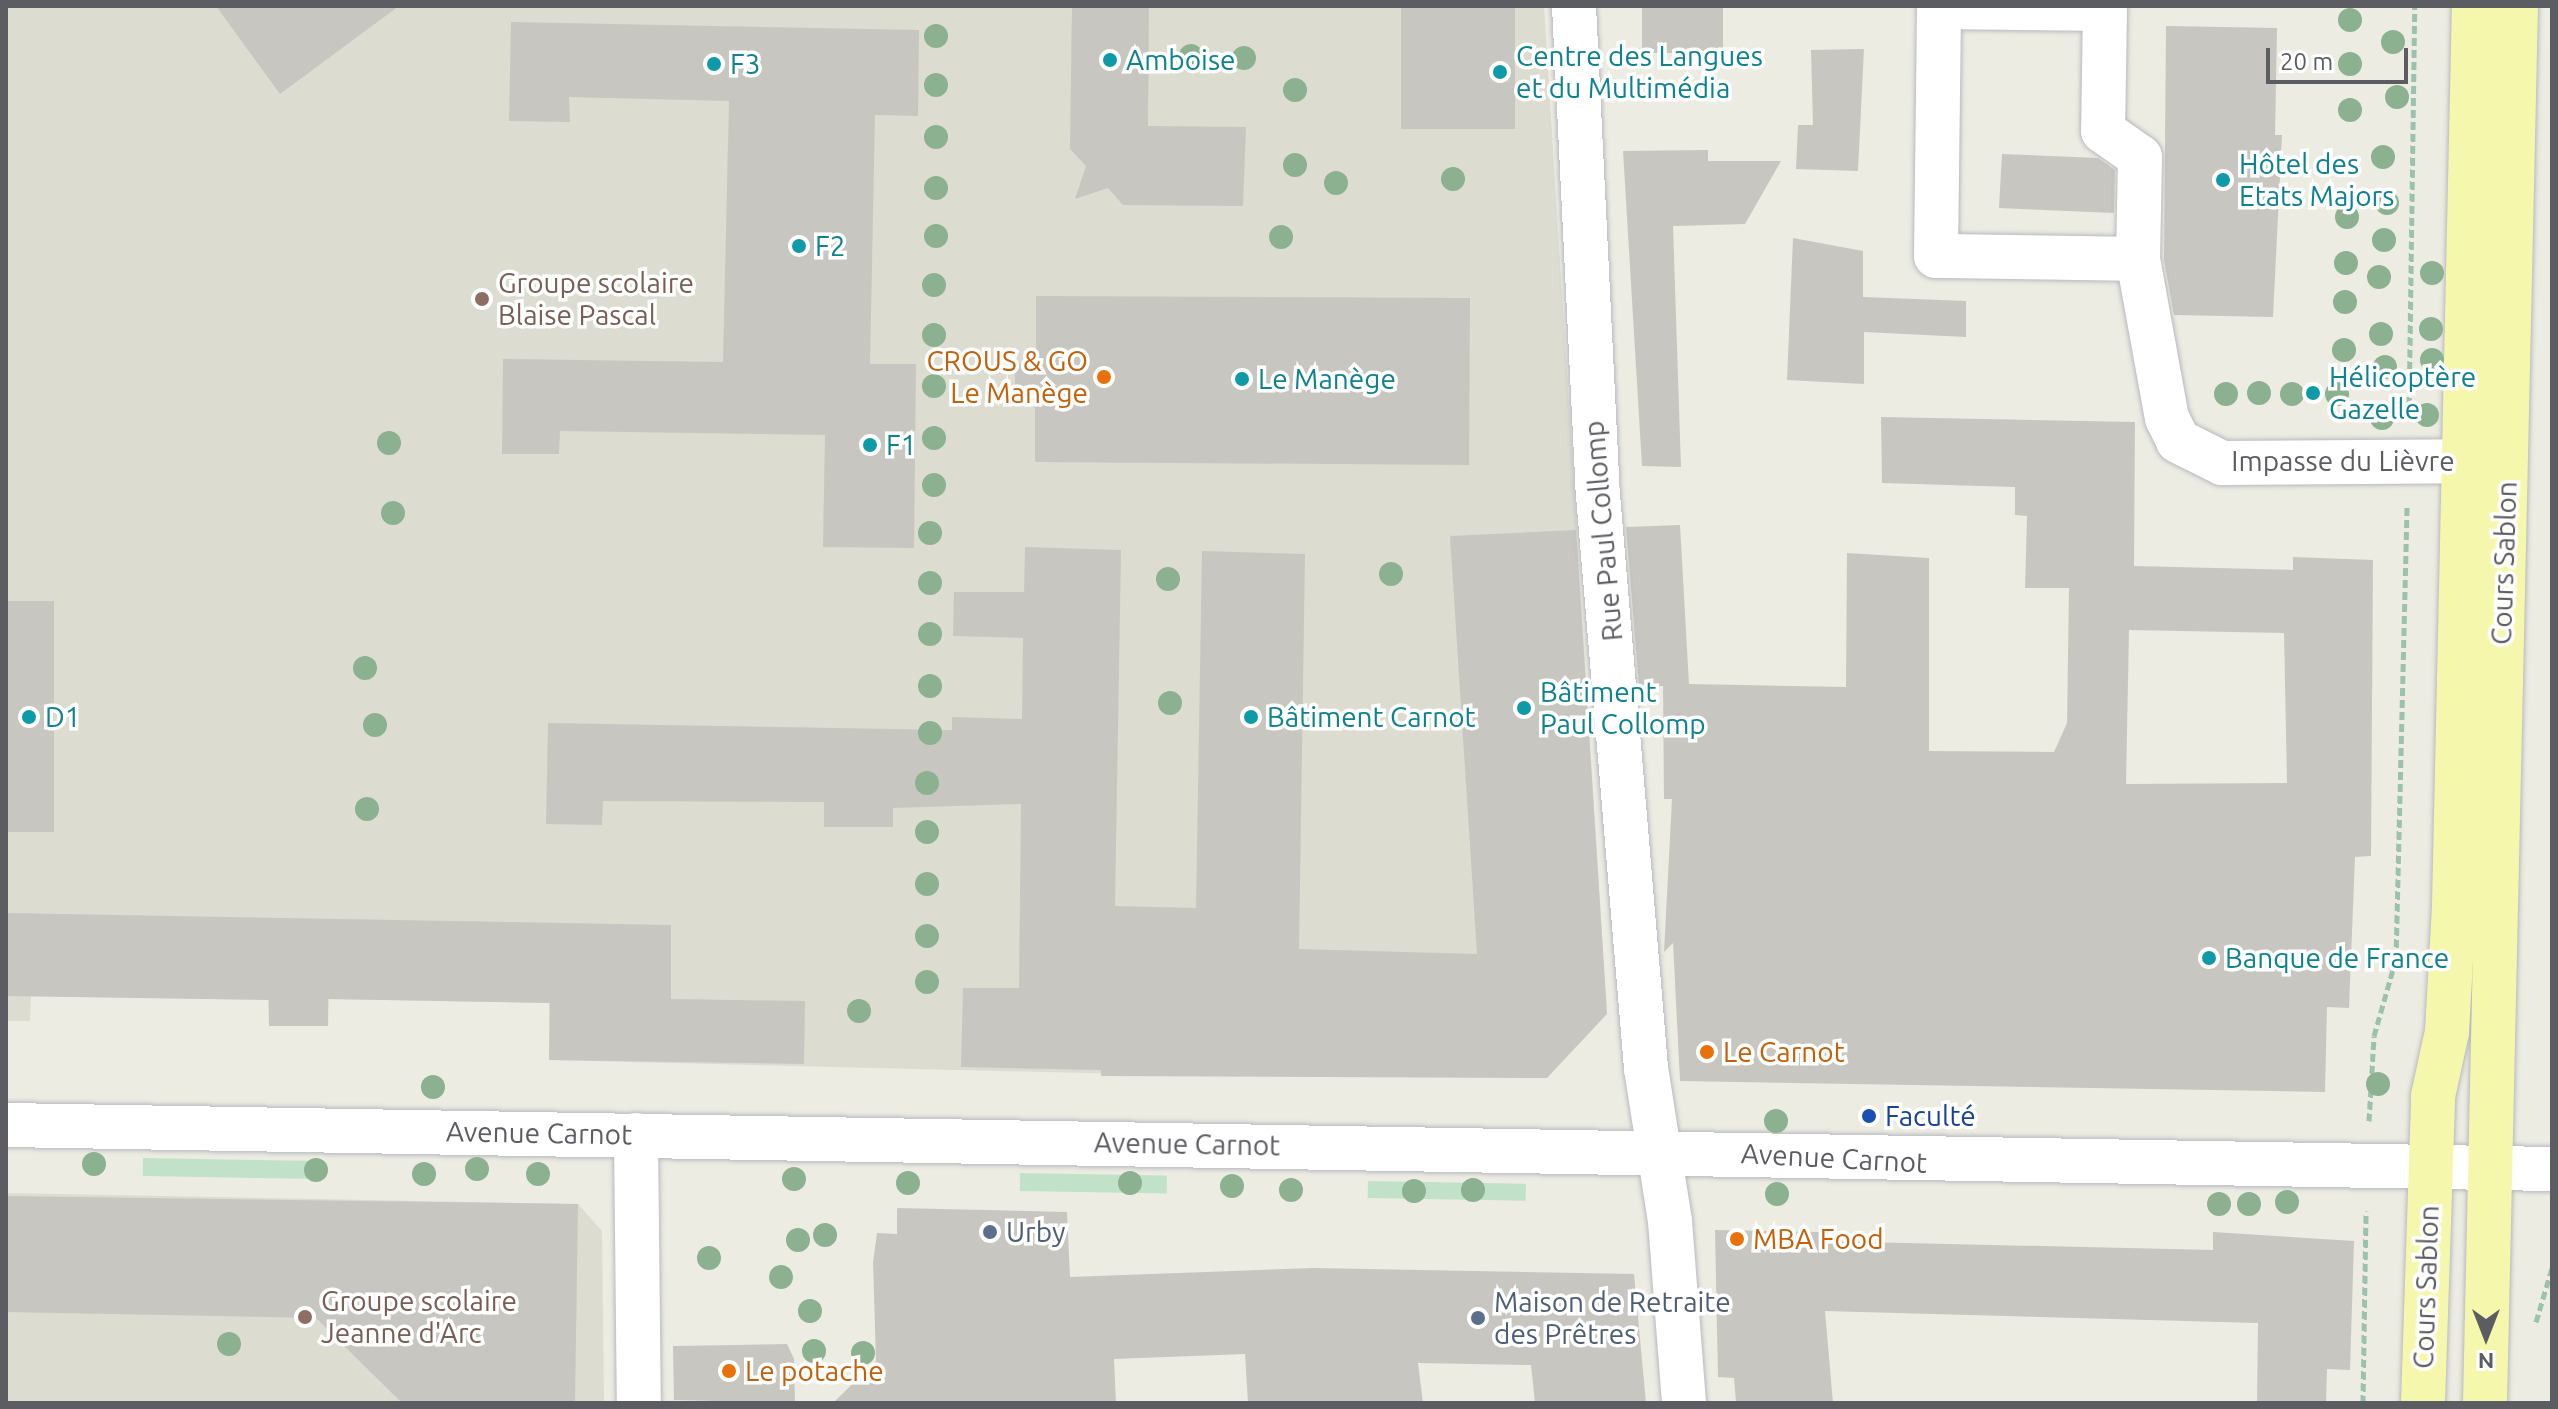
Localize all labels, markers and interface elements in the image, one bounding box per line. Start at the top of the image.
scale bar [2270,32,2412,82]
place label: Centre des Langues et du Multimédia [1516,39,1763,105]
place label: Amboise [1126,43,1236,77]
place label: F3 [730,47,761,81]
text: 20 m [2280,48,2333,75]
marker: Amboise [1101,51,1119,69]
marker: F3 [705,55,723,73]
marker: Centre des Langues et du Multimédia [1491,63,1509,81]
place label: Hôtel des Etats Majors [2239,147,2394,213]
marker: Hôtel des Etats Majors [2214,171,2232,189]
place label: F2 [815,229,846,263]
marker: F2 [790,237,808,255]
place label: Groupe scolaire Blaise Pascal [498,266,694,332]
marker: Groupe scolaire Blaise Pascal [473,290,491,308]
place label: CROUS & GO Le Manège [926,344,1088,410]
place label: Hélicoptère Gazelle [2329,360,2476,426]
place label: Le Manège [1258,362,1396,396]
marker: CROUS & GO Le Manège [1095,368,1113,386]
marker: Le Manège [1233,370,1251,388]
marker: Hélicoptère Gazelle [2304,384,2322,402]
street label: Rue Paul Collomp [1577,419,1629,643]
place label: F1 [886,428,917,462]
marker: F1 [861,436,879,454]
street label: Impasse du Lièvre [2231,444,2455,478]
street label: Cours Sablon [2484,481,2524,645]
place label: Bâtiment Paul Collomp [1540,675,1706,741]
marker: Bâtiment Paul Collomp [1515,699,1533,717]
place label: D1 [45,700,81,734]
place label: Bâtiment Carnot [1267,700,1476,734]
marker: D1 [20,708,38,726]
marker: Bâtiment Carnot [1242,708,1260,726]
place label: Banque de France [2225,941,2449,975]
marker: Banque de France [2200,949,2218,967]
place label: Le Carnot [1723,1035,1845,1069]
marker: Le Carnot [1698,1043,1716,1061]
place label: Faculté [1885,1099,1976,1133]
marker: Faculté [1860,1107,1878,1125]
street label: Avenue Carnot [446,1115,632,1151]
street label: Avenue Carnot [1094,1126,1280,1162]
street label: Avenue Carnot [1740,1136,1928,1180]
street label: Cours Sablon [2406,1205,2446,1369]
place label: Urby [1006,1215,1066,1249]
place label: MBA Food [1753,1222,1884,1256]
marker: Urby [981,1223,999,1241]
marker: MBA Food [1728,1230,1746,1248]
place label: Groupe scolaire Jeanne d'Arc [321,1284,517,1350]
place label: Maison de Retraite des Prêtres [1494,1285,1731,1351]
north arrow [2446,1297,2526,1377]
marker: Groupe scolaire Jeanne d'Arc [296,1308,314,1326]
marker: Maison de Retraite des Prêtres [1469,1309,1487,1327]
text: N [2478,1349,2494,1374]
place label: Le potache [745,1354,884,1388]
marker: Le potache [720,1362,738,1380]

